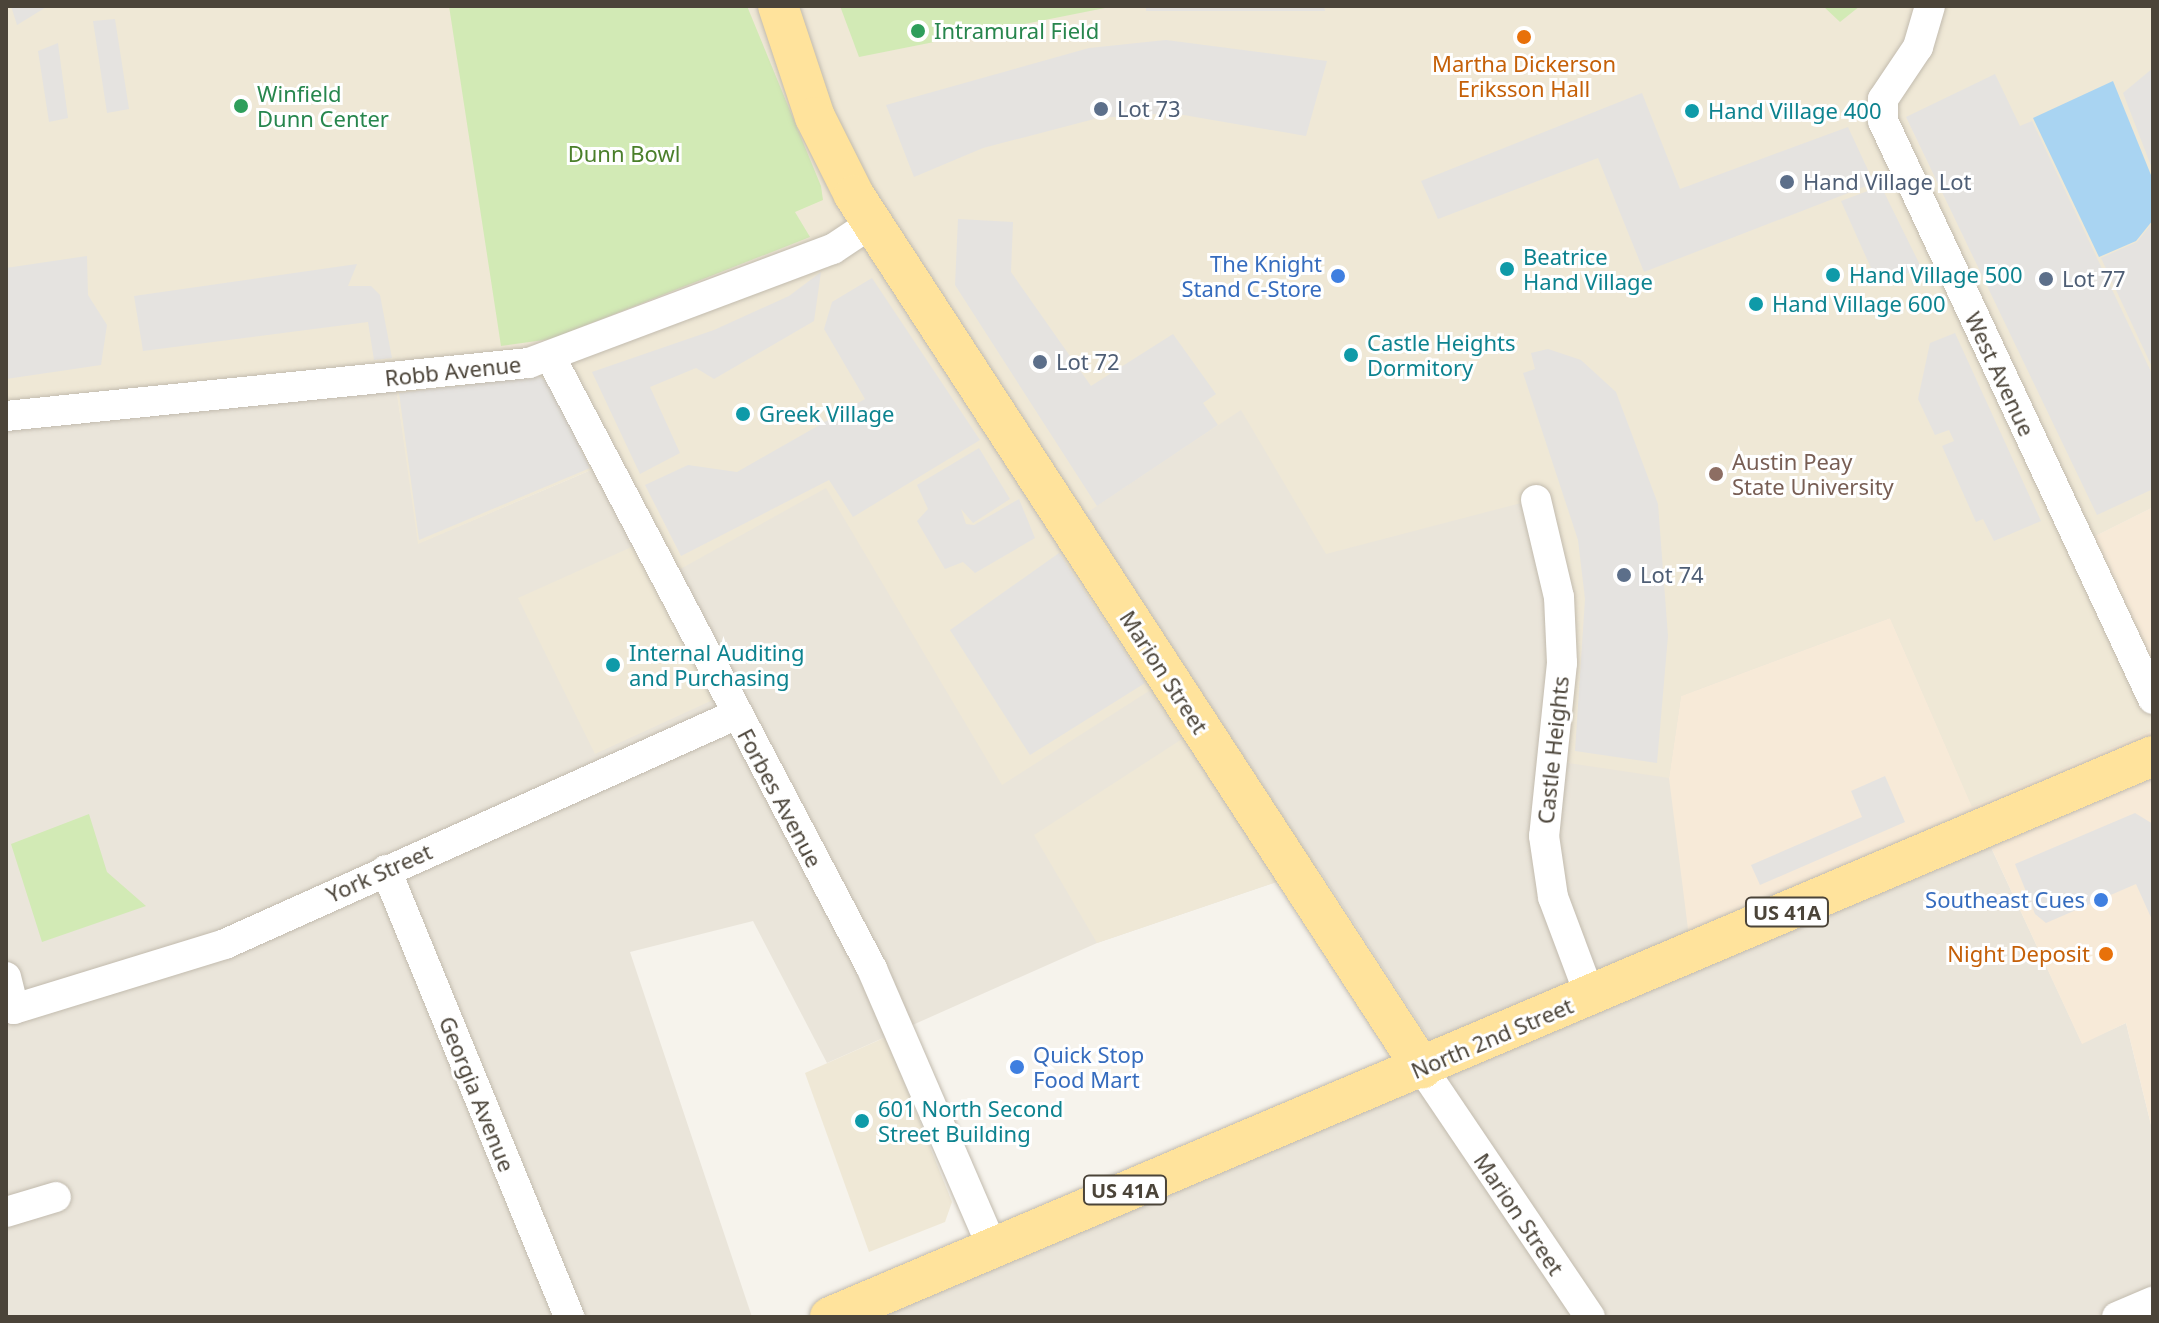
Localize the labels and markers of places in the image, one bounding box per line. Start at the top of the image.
place label: Intramural Field [934,18,1099,44]
marker: Intramural Field [909,22,927,40]
marker: Martha Dickerson Eriksson Hall [1515,28,1533,46]
place label: Martha Dickerson Eriksson Hall [1432,50,1616,102]
place label: Winfield Dunn Center [257,80,389,132]
place label: Lot 73 [1117,96,1181,122]
marker: Winfield Dunn Center [232,97,250,115]
place label: Hand Village 400 [1708,98,1881,124]
marker: Lot 73 [1092,100,1110,118]
marker: Hand Village 400 [1683,102,1701,120]
place label: Hand Village Lot [1803,169,1971,195]
marker: Hand Village Lot [1778,173,1796,191]
place label: Beatrice Hand Village [1523,243,1653,294]
place label: The Knight Stand C-Store [1181,250,1322,302]
marker: Beatrice Hand Village [1498,260,1516,278]
place label: Hand Village 500 [1849,262,2022,288]
marker: Hand Village 500 [1824,266,1842,284]
place label: Lot 77 [2062,266,2126,292]
marker: The Knight Stand C-Store [1329,267,1347,285]
marker: Lot 77 [2037,270,2055,288]
place label: Hand Village 600 [1772,291,1945,317]
marker: Hand Village 600 [1747,295,1765,313]
place label: Castle Heights Dormitory [1367,329,1516,380]
marker: Castle Heights Dormitory [1342,346,1360,364]
place label: Lot 72 [1056,349,1120,375]
marker: Lot 72 [1031,353,1049,371]
place label: Greek Village [759,401,894,427]
marker: Greek Village [734,405,752,423]
place label: Austin Peay State University [1732,448,1894,500]
marker: Austin Peay State University [1707,465,1725,483]
place label: Lot 74 [1640,562,1704,588]
marker: Lot 74 [1615,566,1633,584]
place label: Internal Auditing and Purchasing [629,639,804,690]
marker: Internal Auditing and Purchasing [604,656,622,674]
place label: Southeast Cues [1925,887,2085,913]
marker: Southeast Cues [2092,891,2110,909]
place label: Night Deposit [1947,941,2090,967]
marker: Night Deposit [2097,945,2115,963]
place label: Quick Stop Food Mart [1033,1041,1144,1092]
marker: Quick Stop Food Mart [1008,1058,1026,1076]
place label: 601 North Second Street Building [878,1095,1063,1146]
marker: 601 North Second Street Building [853,1112,871,1130]

